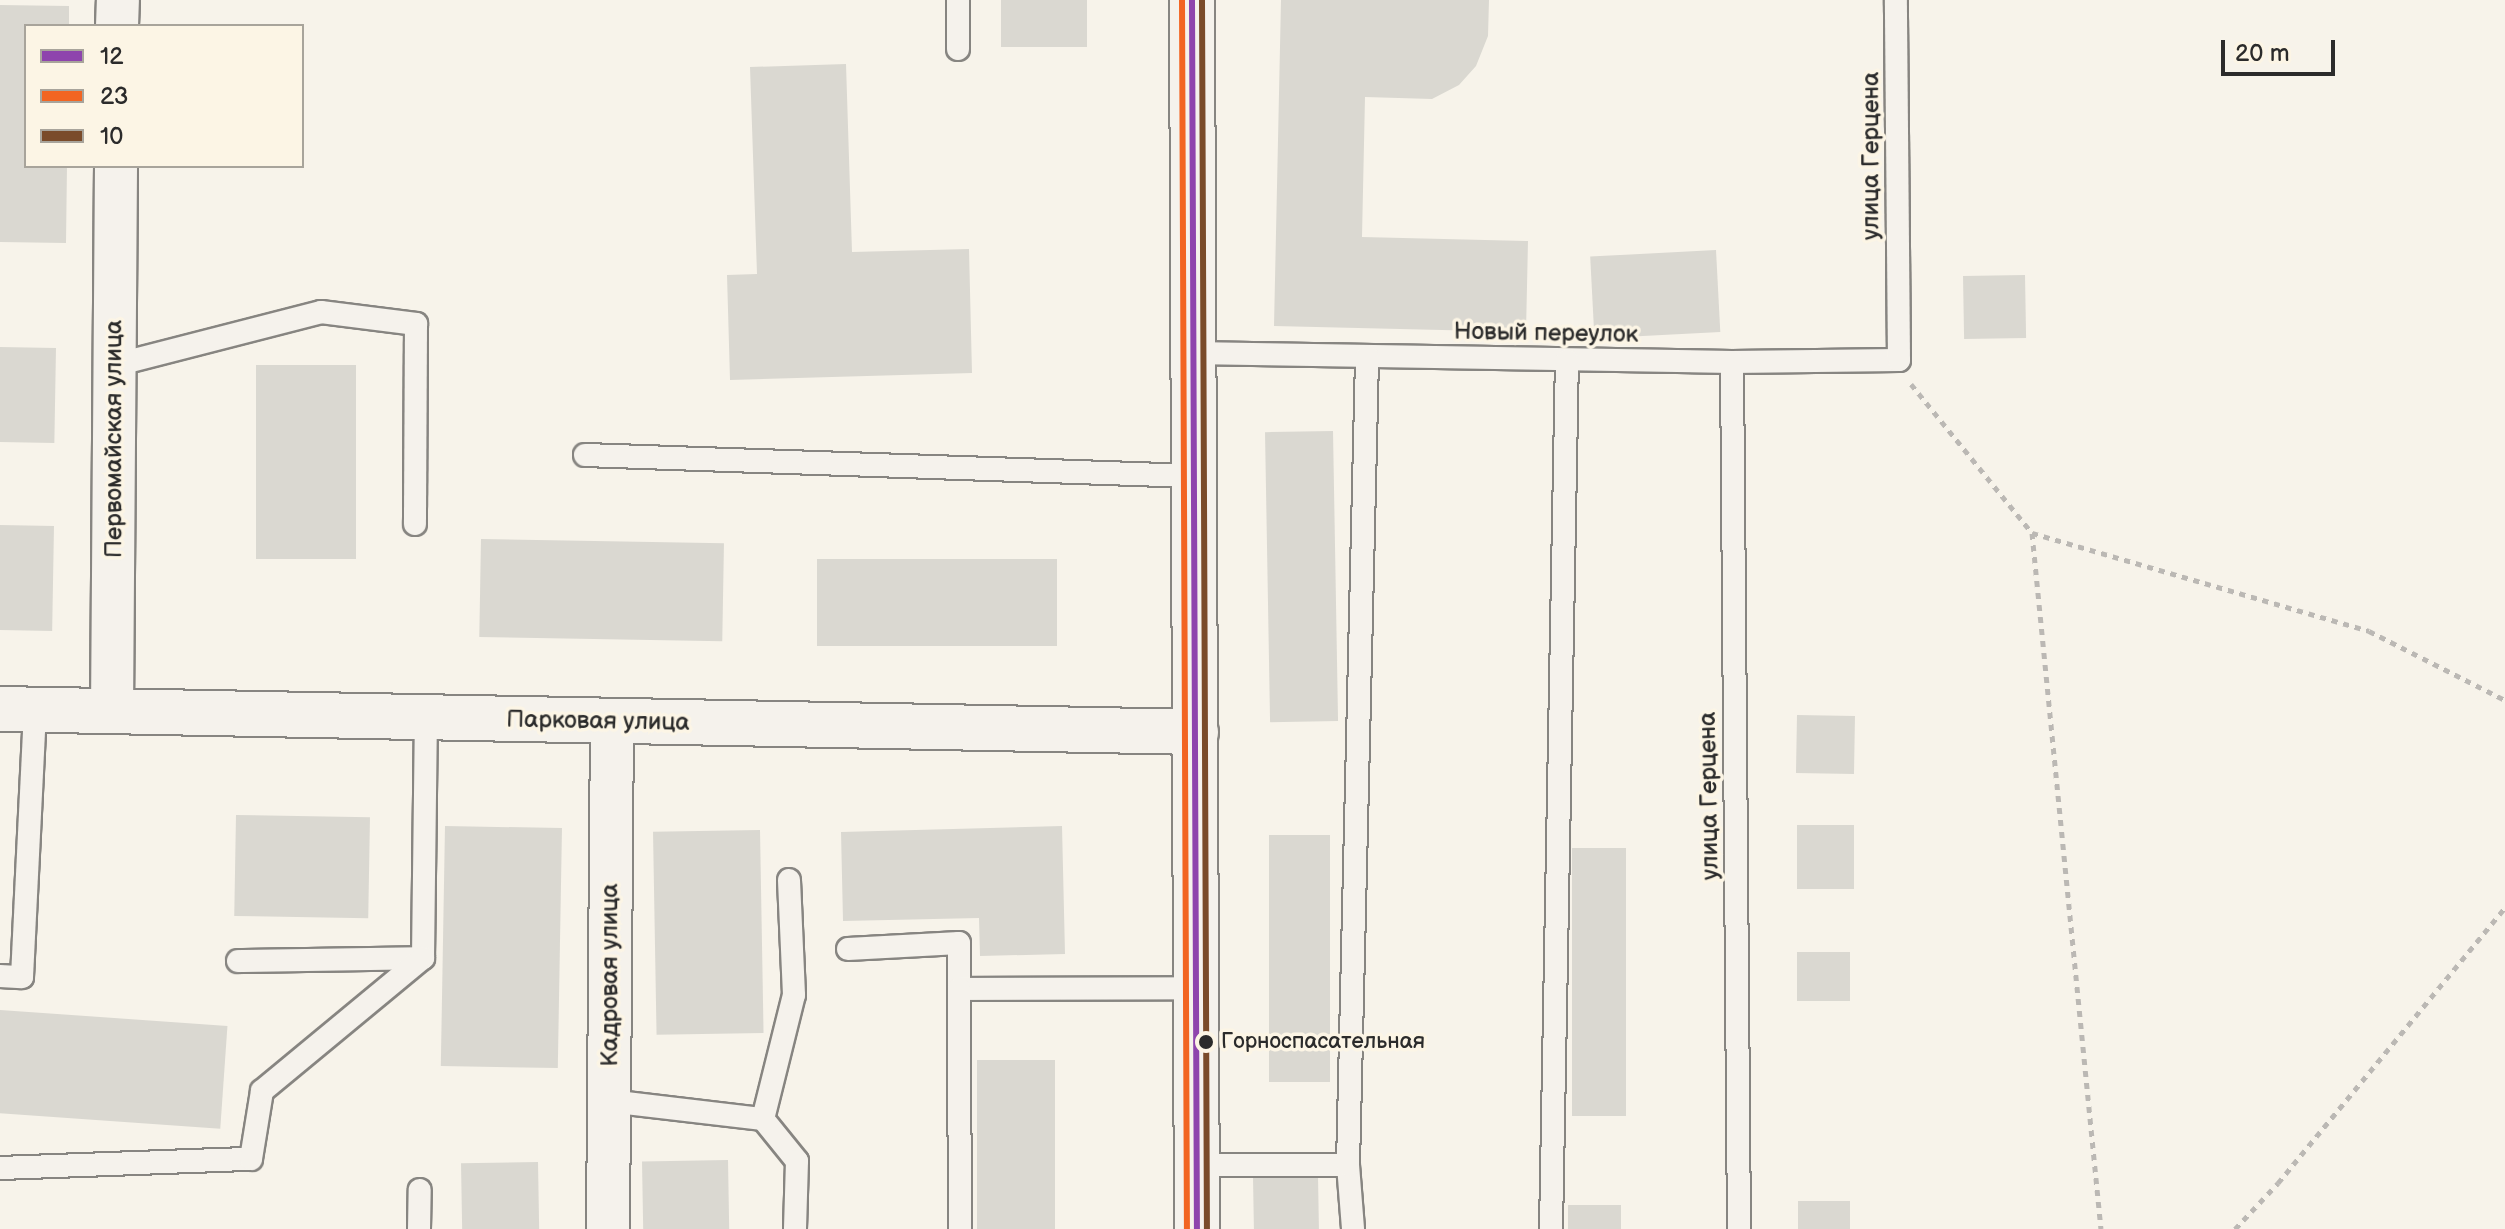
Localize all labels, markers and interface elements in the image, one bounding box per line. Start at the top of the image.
legend [24,24,304,168]
scale bar [2225,24,2339,74]
text: 20 m [2235,39,2290,68]
text: 12 [100,42,123,71]
street label: улица Герцена [1857,72,1885,240]
text: 23 [100,82,128,111]
text: 10 [100,122,123,151]
street label: Новый переулок [1454,317,1638,349]
street label: Первомайская улица [100,320,128,558]
street label: Парковая улица [506,705,690,737]
street label: улица Герцена [1693,712,1725,880]
street label: Кадровая улица [596,883,624,1067]
place label: Горноспасательная [1221,1029,1425,1055]
marker: Горноспасательная [1198,1034,1214,1050]

